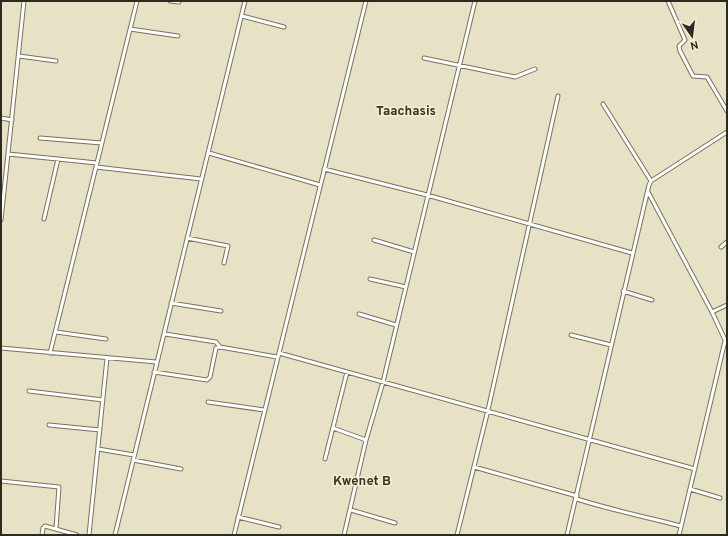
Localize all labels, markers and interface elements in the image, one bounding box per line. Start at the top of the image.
north arrow [672,16,712,56]
text: N [689,37,700,52]
district label: Taachasis [376,104,436,120]
district label: Kwenet B [333,474,391,490]

